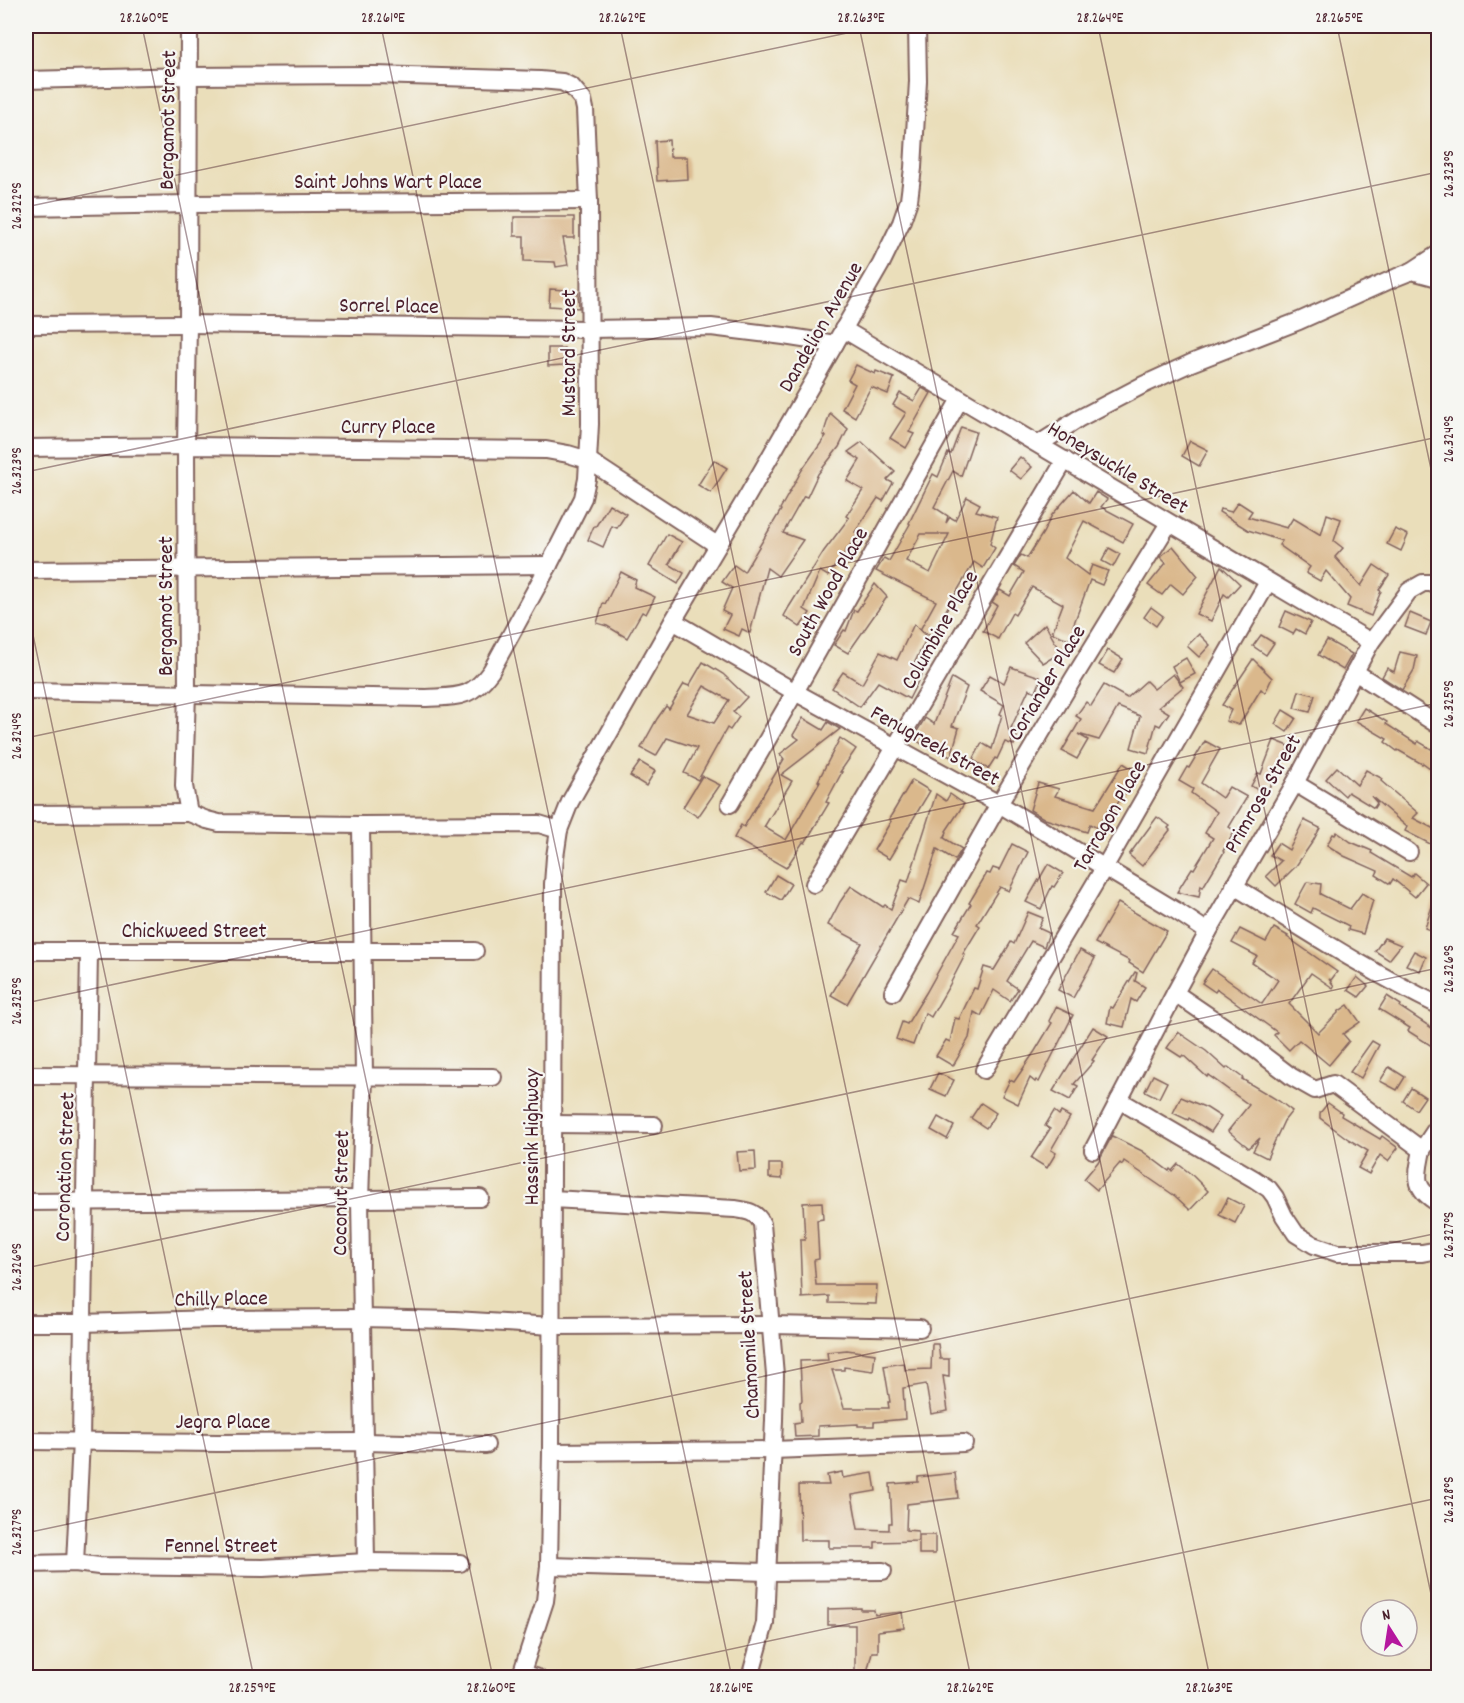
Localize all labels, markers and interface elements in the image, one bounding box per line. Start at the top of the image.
text: 28.260°E [120,8,169,30]
text: 28.261°E [361,8,405,30]
text: 28.262°E [598,8,646,30]
text: 28.263°E [837,8,885,30]
text: 28.264°E [1077,8,1124,30]
text: 28.265°E [1315,8,1363,30]
street label: Bergamot Street [153,50,186,190]
text: 26.323°S [1439,150,1461,198]
street label: Saint Johns Wart Place [294,168,482,199]
text: 26.322°S [7,182,29,230]
street label: Dandelion Avenue [772,257,872,399]
street label: Mustard Street [555,289,586,417]
street label: Sorrel Place [339,291,439,324]
street label: Curry Place [341,413,435,444]
street label: Honeysuckle Street [1041,415,1194,523]
text: 26.324°S [1439,415,1461,463]
text: 26.323°S [7,447,29,495]
street label: South Wood Place [781,522,877,663]
street label: Bergamot Street [152,536,183,676]
street label: Columbine Place [894,565,988,696]
street label: Coriander Place [1001,620,1095,748]
text: 26.325°S [1439,680,1461,728]
street label: Fenugreek Street [864,699,1005,795]
text: 26.324°S [7,712,29,760]
street label: Primrose Street [1217,730,1311,860]
street label: Tarragon Place [1066,755,1156,878]
street label: Chickweed Street [121,917,267,948]
text: 26.326°S [1439,945,1461,993]
text: 26.325°S [7,977,29,1025]
street label: Hassink Highway [518,1068,549,1205]
street label: Coronation Street [48,1092,85,1242]
street label: Coconut Street [326,1130,359,1256]
text: 26.327°S [1439,1212,1461,1258]
text: 26.326°S [7,1243,29,1291]
street label: Chamomile Street [731,1270,770,1420]
street label: Chilly Place [174,1284,268,1317]
street label: Jegra Place [176,1408,270,1439]
text: 26.328°S [1439,1476,1461,1524]
text: 26.327°S [7,1509,29,1555]
street label: Fennel Street [164,1532,278,1563]
north arrow [1359,1598,1419,1658]
text: N [1380,1604,1393,1628]
text: 28.259°E [228,1678,276,1700]
text: 28.260°E [467,1678,516,1700]
text: 28.261°E [709,1678,753,1700]
text: 28.262°E [946,1678,994,1700]
text: 28.263°E [1185,1678,1233,1700]

